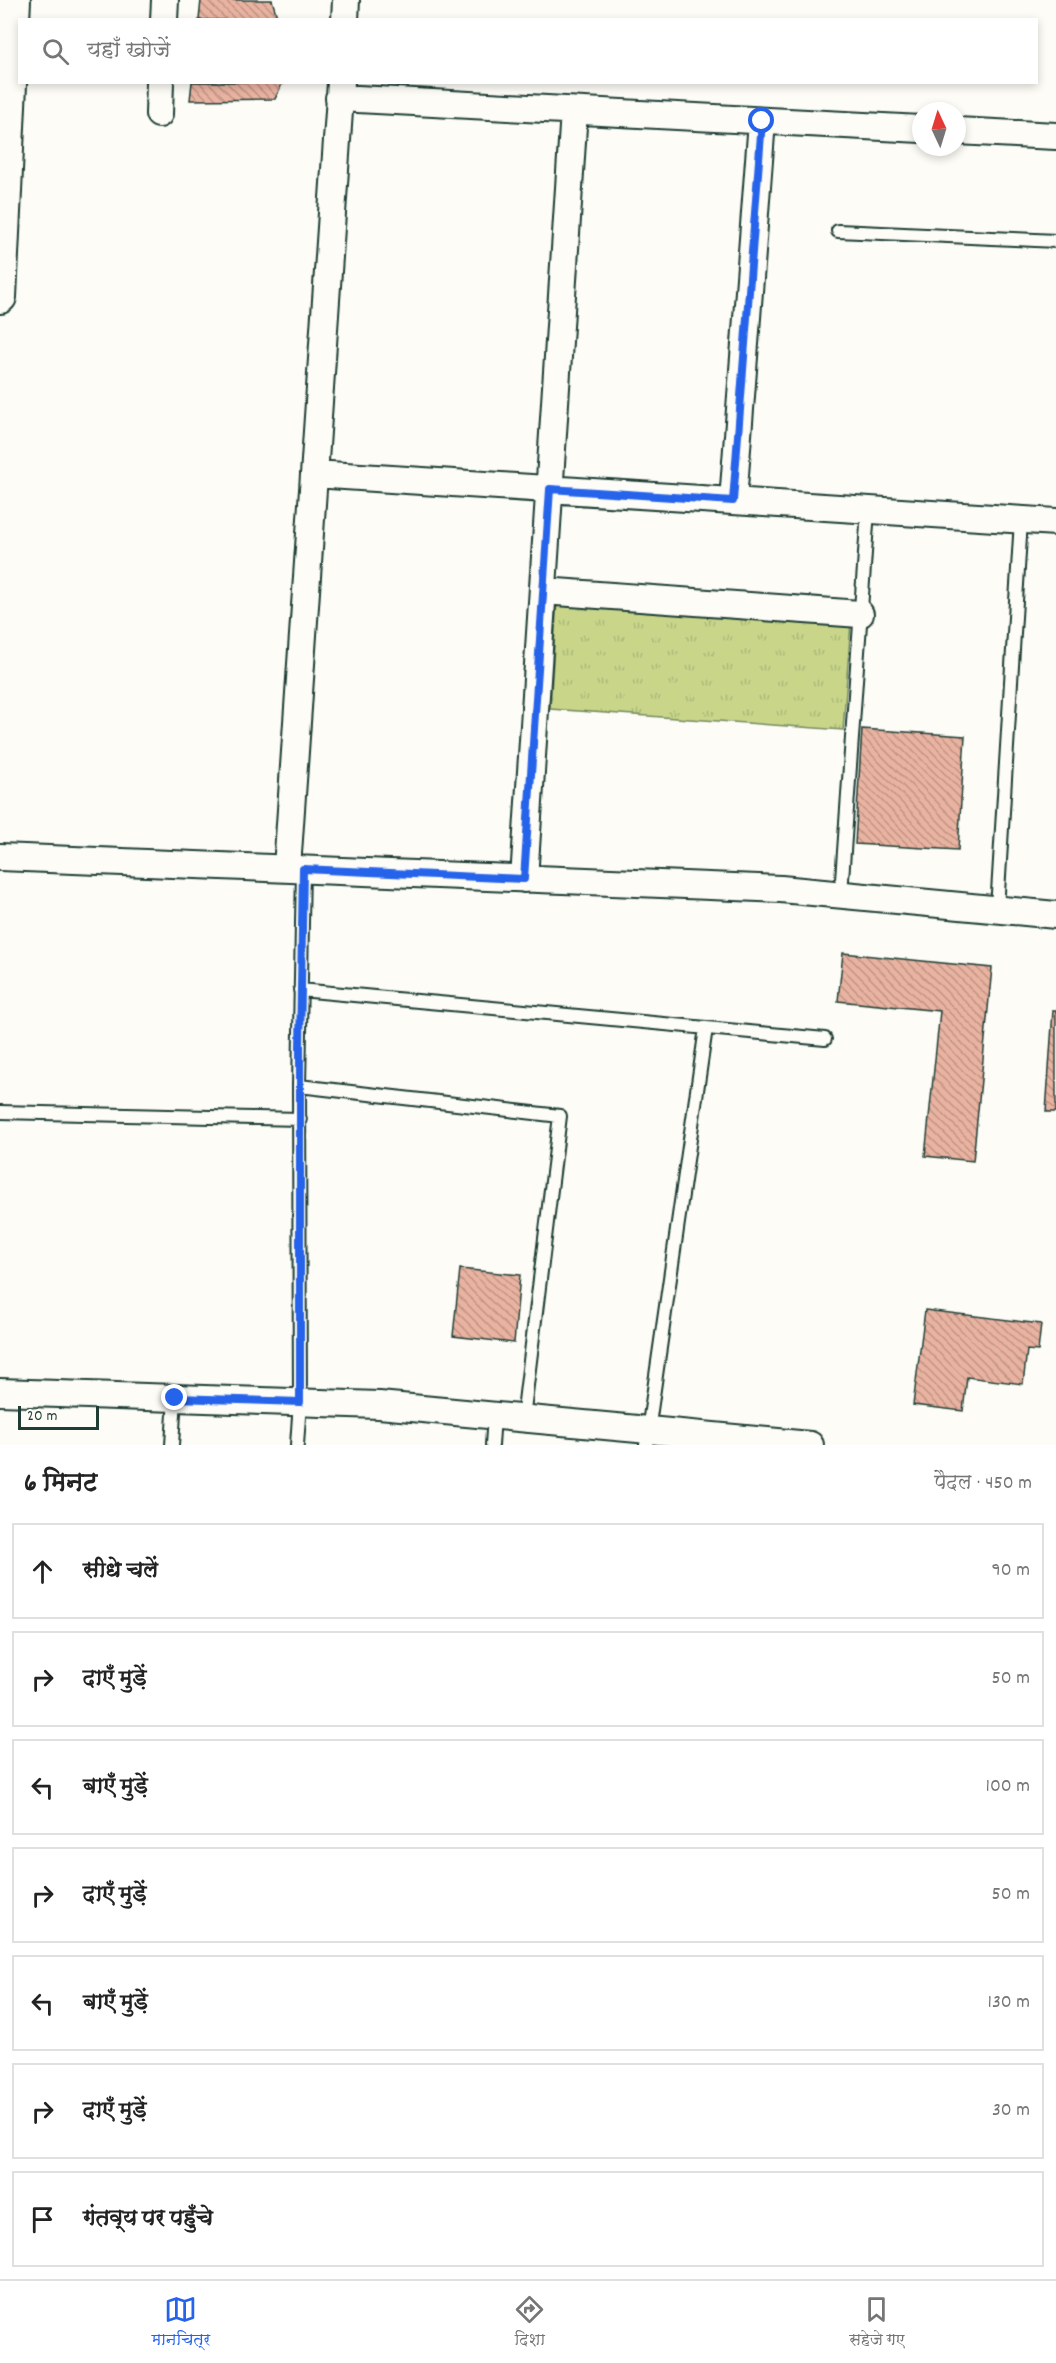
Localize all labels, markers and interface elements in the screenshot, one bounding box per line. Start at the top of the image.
search box [18,18,1038,84]
icon: search [39,35,72,68]
text: यहाँ खोजें [87,36,170,67]
north arrow [912,102,966,156]
route start [748,107,774,133]
route end [161,1384,187,1410]
scale bar [18,1403,99,1430]
text: 20 m [27,1405,57,1428]
text: 6 मिनट [24,1466,97,1503]
text: पैदल · 450 m [934,1470,1032,1498]
icon: ahead [26,1555,59,1588]
text: सीधे चलें [83,1556,158,1587]
text: 90 m [992,1557,1030,1585]
icon: right [26,1663,59,1696]
text: दाएँ मुड़ें [83,1664,147,1695]
text: 50 m [992,1665,1030,1693]
icon: left [26,1771,59,1804]
text: बाएँ मुड़ें [83,1772,148,1803]
text: 100 m [986,1773,1030,1801]
icon: right [26,1879,59,1912]
text: दाएँ मुड़ें [83,1880,147,1911]
text: 50 m [992,1881,1030,1909]
icon: left [26,1987,59,2020]
text: बाएँ मुड़ें [83,1988,148,2019]
text: 130 m [988,1989,1030,2017]
icon: right [26,2095,59,2128]
text: दाएँ मुड़ें [83,2096,147,2127]
text: 30 m [992,2097,1030,2125]
icon: arrive [26,2203,59,2236]
text: गंतव्य पर पहुँचे [83,2204,213,2235]
tab: मानचित्र [151,2293,210,2352]
tab: दिशा [513,2293,546,2352]
tab: सहेजे गए [849,2293,905,2352]

